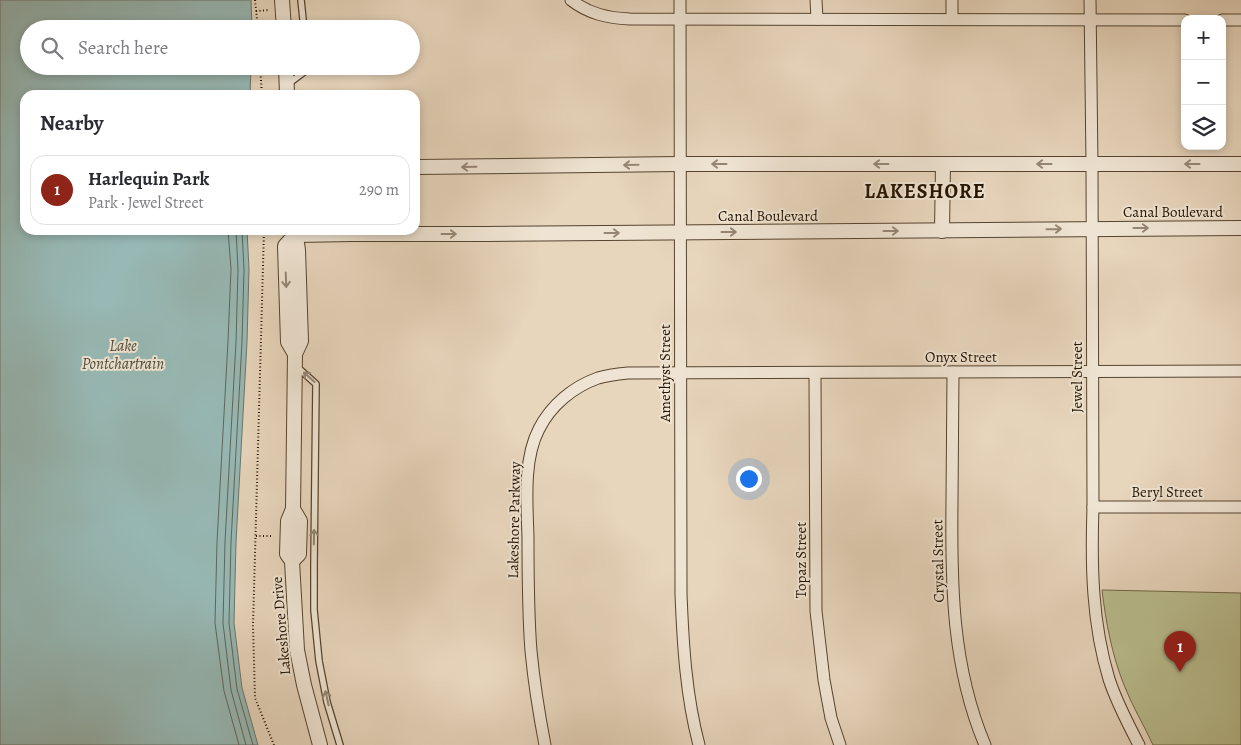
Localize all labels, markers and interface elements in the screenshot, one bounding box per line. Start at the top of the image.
map controls [1181,15,1226,150]
button: + [1181,15,1226,60]
search box [20,20,420,75]
icon: search [38,34,66,62]
text: Search here [78,35,168,61]
button: − [1181,60,1226,105]
button: layers [1181,105,1226,150]
text: Nearby [40,109,103,137]
one-way arrow [711,159,727,169]
one-way arrow [873,159,890,169]
one-way arrow [1036,159,1052,169]
one-way arrow [1185,159,1201,169]
one-way arrow [624,160,640,170]
one-way arrow [461,162,478,172]
text: Harlequin Park [88,166,209,192]
district label: LAKESHORE [864,178,986,205]
text: 1 [54,179,60,201]
text: 290 m [359,179,399,201]
text: Park · Jewel Street [88,192,204,214]
street label: Canal Boulevard [1123,202,1224,222]
street label: Canal Boulevard [718,206,819,226]
one-way arrow [1132,223,1149,233]
one-way arrow [1045,224,1061,234]
one-way arrow [882,226,899,236]
one-way arrow [720,227,736,237]
one-way arrow [603,228,619,238]
one-way arrow [440,229,457,239]
one-way arrow [282,272,291,288]
street label: Amethyst Street [655,324,675,423]
water label: Lake Pontchartrain [82,335,164,375]
street label: Jewel Street [1067,341,1087,413]
street label: Onyx Street [925,347,997,367]
one-way arrow [302,372,315,383]
street label: Lakeshore Parkway [503,461,525,579]
your location [736,466,762,492]
street label: Beryl Street [1131,482,1203,502]
street label: Crystal Street [927,519,949,603]
street label: Topaz Street [791,522,811,598]
one-way arrow [309,529,319,545]
street label: Lakeshore Drive [267,576,295,676]
pin: 1 [1164,631,1196,672]
one-way arrow [322,690,331,706]

